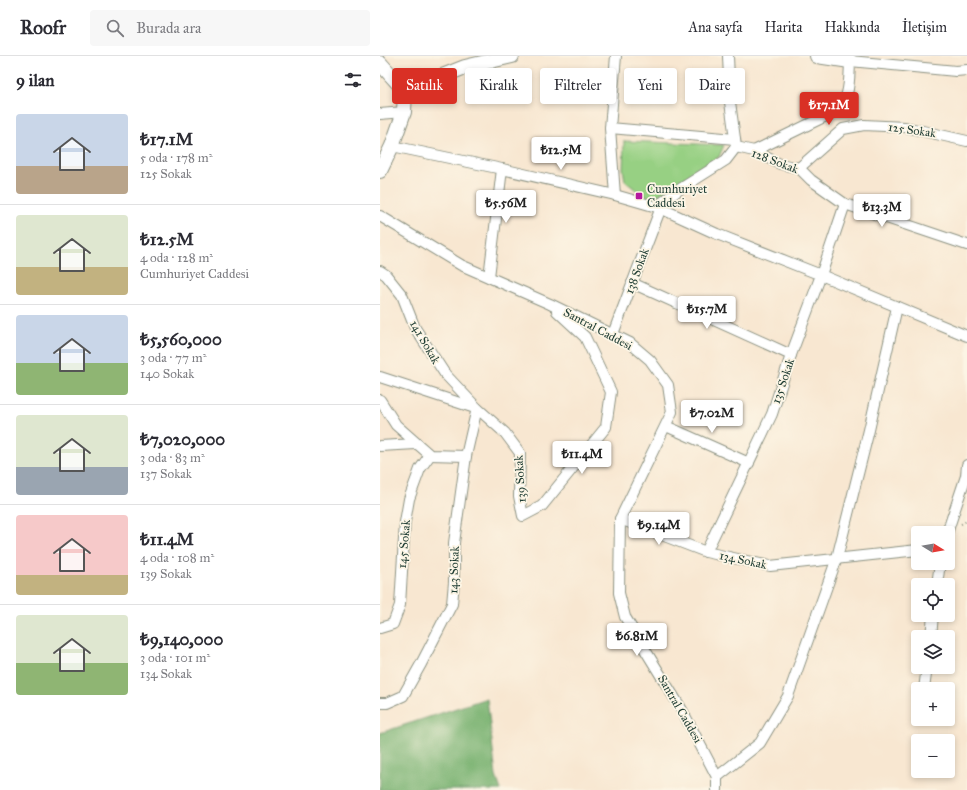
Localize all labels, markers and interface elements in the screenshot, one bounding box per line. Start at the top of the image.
search box [90,10,370,46]
text: Roofr [20,16,66,39]
icon: search [104,17,126,39]
text: Burada ara [136,19,201,37]
text: Ana sayfa [689,19,742,36]
text: Harita [764,19,802,36]
text: Hakkında [824,19,880,36]
text: İletişim [902,19,947,36]
chip: Satılık [392,68,457,104]
chip: Kiralık [465,68,532,104]
chip: Filtreler [540,68,616,104]
chip: Yeni [624,68,677,104]
chip: Daire [685,68,745,104]
icon: filters [342,69,364,91]
text: 9 ilan [16,70,54,91]
pin: ₺17.1M [796,92,862,126]
text: ₺17.1M [809,97,849,113]
street label: 125 Sokak [887,120,937,140]
text: ₺17.1M [140,129,193,150]
icon: home [48,130,96,178]
pin: ₺12.5M [528,137,594,171]
text: ₺12.5M [540,142,582,158]
street label: 128 Sokak [750,146,801,176]
text: 5 oda · 178 m² [140,150,212,166]
text: 125 Sokak [140,166,192,182]
place label: Cumhuriyet Caddesi [647,182,708,210]
pin: ₺5.56M [473,190,539,224]
marker: Cumhuriyet Caddesi [634,191,644,201]
pin: ₺13.3M [849,194,915,228]
text: ₺5.56M [485,195,527,211]
text: ₺13.3M [862,199,902,215]
text: ₺12.5M [140,229,194,250]
icon: home [48,231,96,279]
street label: 138 Sokak [622,246,652,296]
text: 4 oda · 128 m² [140,250,213,266]
text: Cumhuriyet Caddesi [140,266,249,282]
pin: ₺15.7M [674,296,740,330]
text: ₺15.7M [687,301,727,317]
street label: Santral Caddesi [561,305,635,353]
street label: 141 Sokak [407,318,443,367]
text: ₺5,560,000 [140,329,222,350]
icon: home [48,331,96,379]
text: 3 oda · 77 m² [140,350,206,366]
street label: 135 Sokak [769,356,797,405]
text: 140 Sokak [140,366,194,382]
pin: ₺7.02M [679,400,745,434]
text: ₺7.02M [690,405,734,421]
text: ₺7,020,000 [140,429,225,450]
icon: home [48,431,96,479]
pin: ₺11.4M [549,441,615,475]
text: ₺11.4M [561,446,603,462]
text: 3 oda · 83 m² [140,450,205,466]
street label: 139 Sokak [511,454,529,503]
text: 137 Sokak [140,466,192,482]
pin: ₺9.14M [626,512,692,546]
text: ₺9.14M [638,517,680,533]
street label: 145 Sokak [395,519,413,569]
north arrow [911,526,955,570]
map controls [911,526,955,778]
text: ₺11.4M [140,529,194,550]
icon: home [48,531,96,579]
street label: 143 Sokak [446,545,462,594]
street label: 134 Sokak [718,548,768,572]
text: 4 oda · 108 m² [140,550,214,566]
text: 139 Sokak [140,566,192,582]
button: locate [911,578,955,622]
pin: ₺6.81M [604,623,670,657]
text: ₺6.81M [616,628,658,644]
text: ₺9,140,000 [140,629,223,650]
button: layers [911,630,955,674]
icon: home [48,631,96,679]
text: 3 oda · 101 m² [140,650,210,666]
text: 134 Sokak [140,666,192,682]
street label: Santral Caddesi [655,673,705,746]
button: + [911,682,955,726]
button: − [911,734,955,778]

